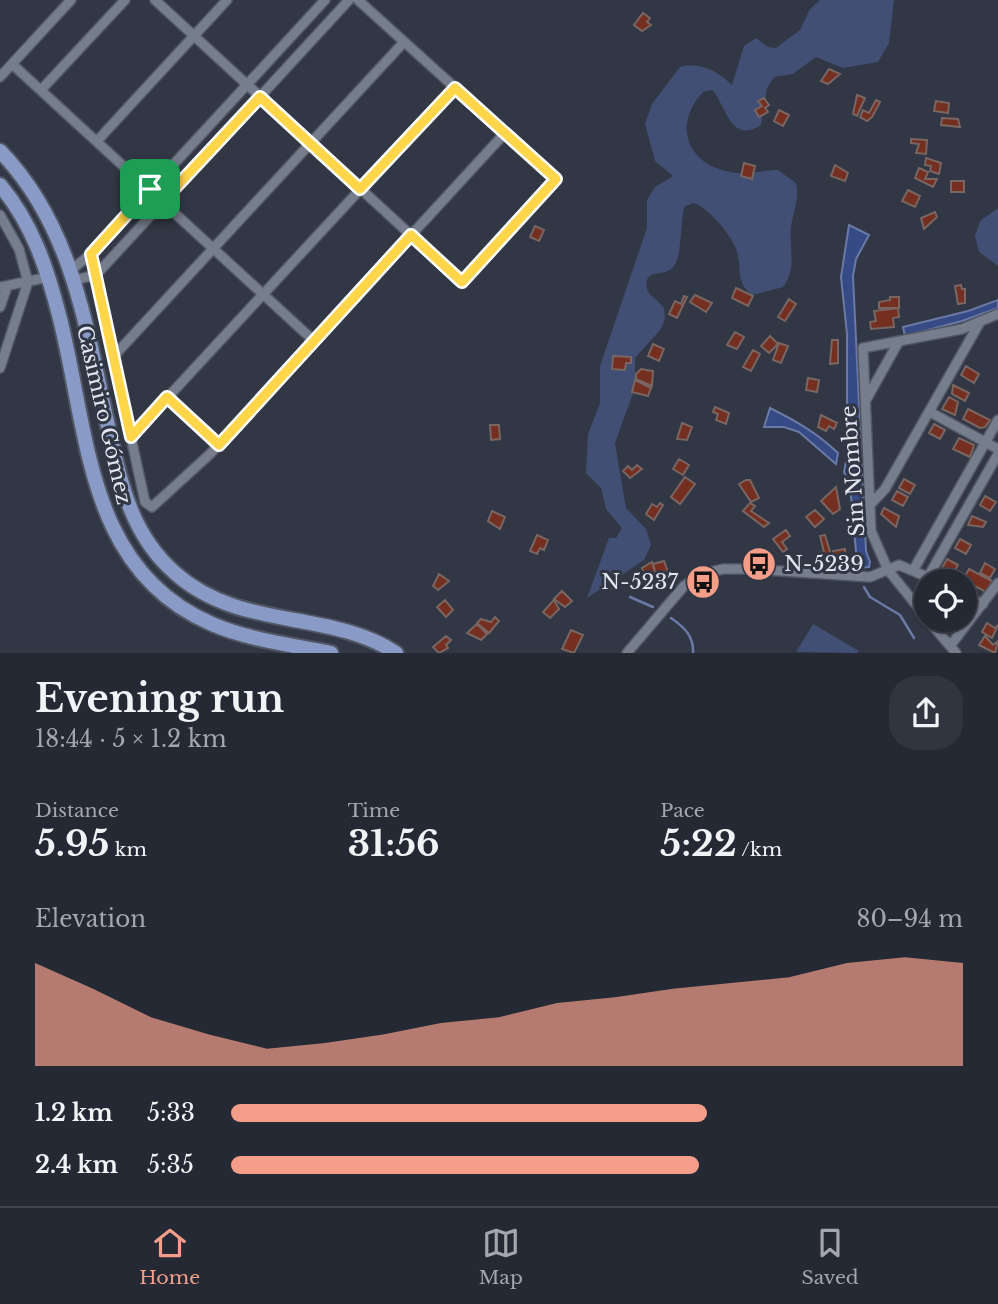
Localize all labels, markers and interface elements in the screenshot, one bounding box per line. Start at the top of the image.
pin [120,159,180,219]
icon: arrive [131,170,169,208]
street label: Casimiro Gómez [71,323,137,507]
street label: Sin Nombre [835,405,871,537]
bus stop icon: N-5239 [740,545,778,583]
place label: N-5239 [784,551,864,577]
bus stop icon: N-5237 [684,563,722,601]
place label: N-5237 [601,569,678,595]
map controls [914,569,977,632]
button: locate [914,569,977,632]
text: Evening run [35,675,284,722]
button: share [889,676,963,750]
text: 18:44 · 5 × 1.2 km [35,725,227,753]
text: Distance [35,799,119,822]
text: Time [348,799,400,822]
text: Pace [660,799,705,822]
text: 5.95 [35,822,109,865]
text: 31:56 [348,822,440,865]
text: 5:22 [660,822,737,865]
text: km [109,838,147,861]
text: /km [737,838,782,861]
text: Elevation [35,905,146,933]
text: 80–94 m [856,905,963,933]
text: 1.2 km [35,1099,113,1127]
text: 5:33 [147,1099,195,1127]
text: 2.4 km [35,1151,118,1179]
text: 5:35 [147,1151,194,1179]
tab: Home [139,1224,200,1289]
tab: Map [479,1224,523,1289]
tab: Saved [801,1224,859,1289]

